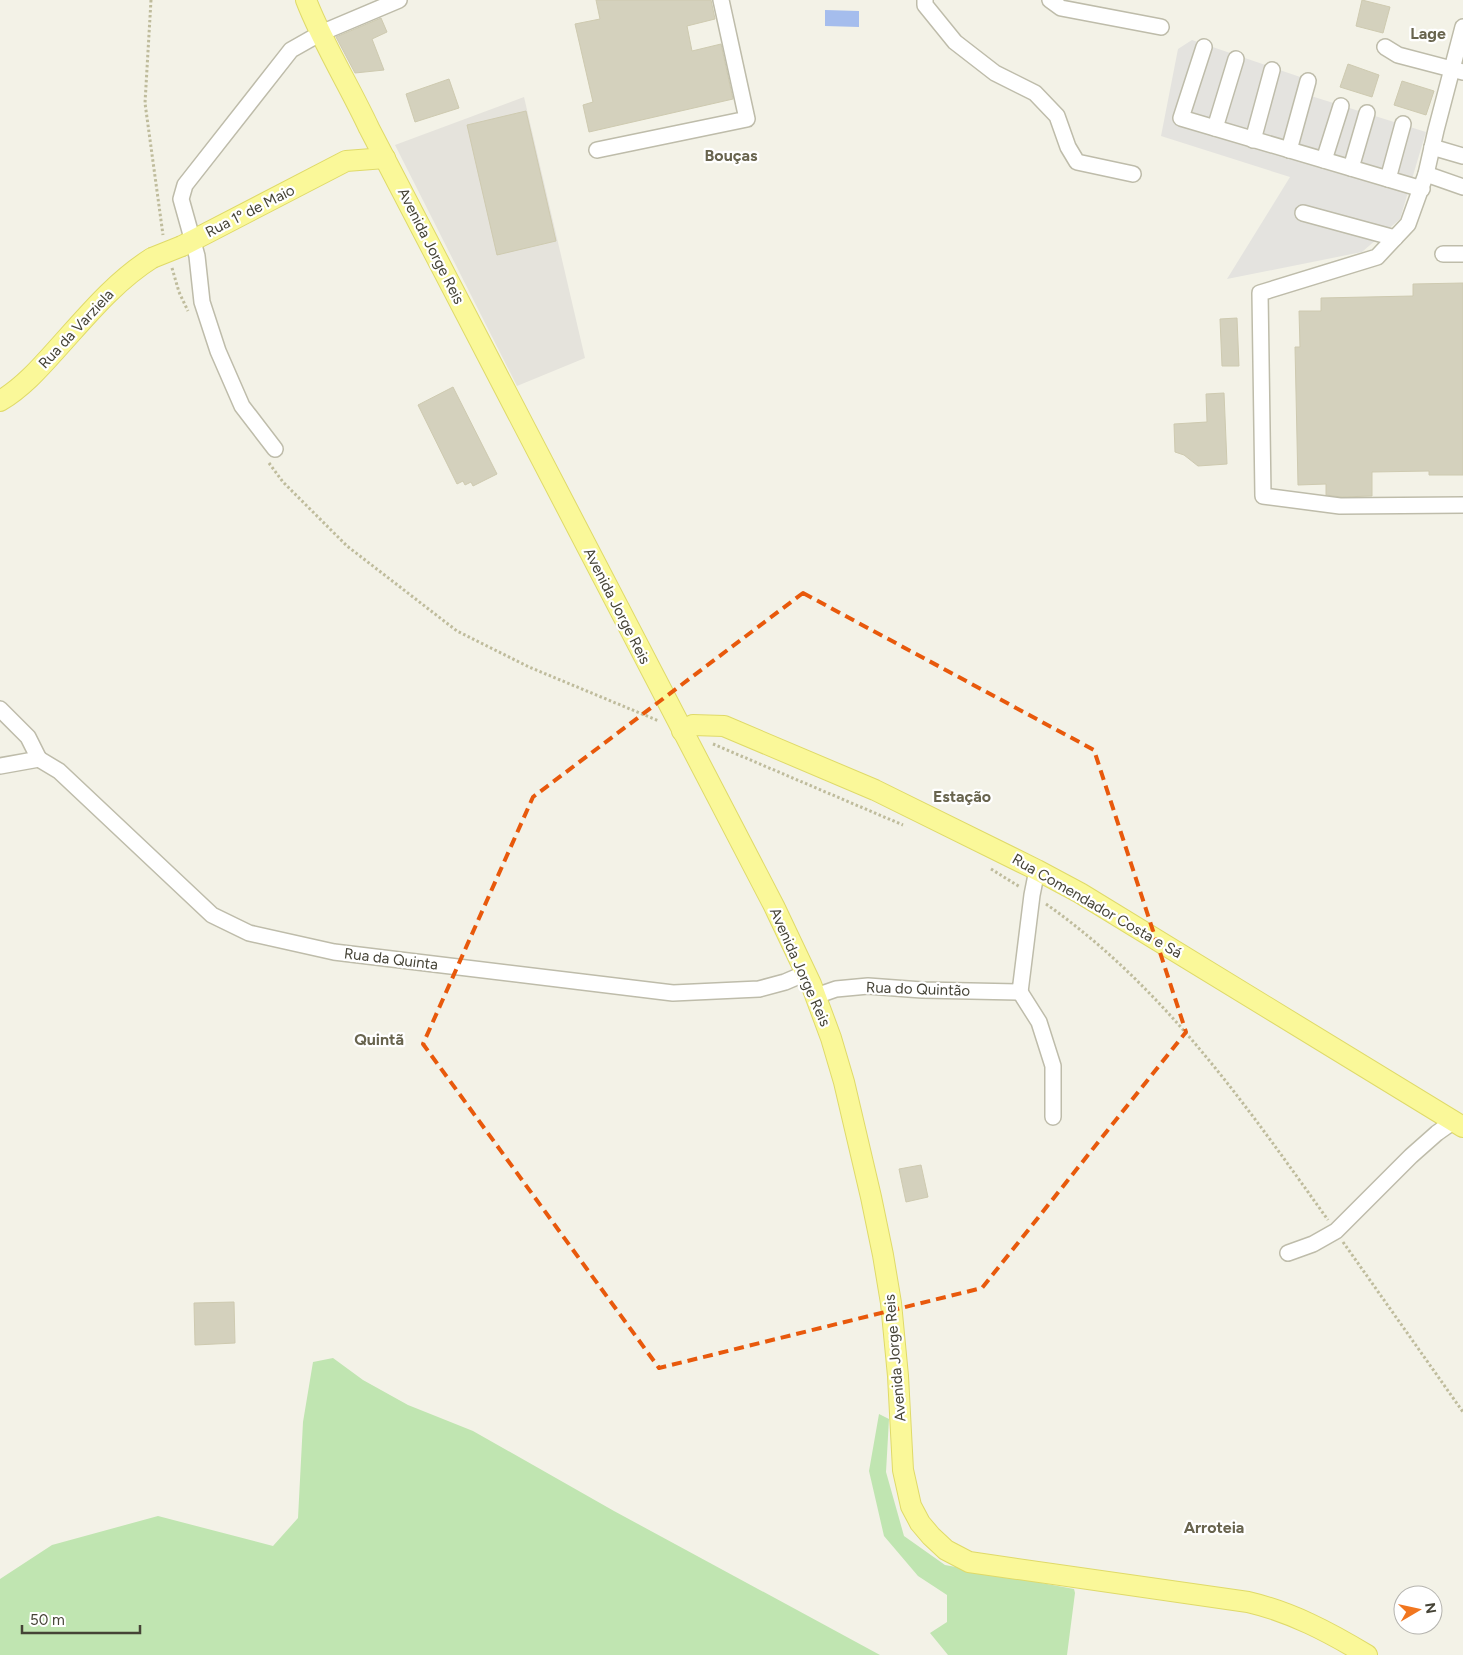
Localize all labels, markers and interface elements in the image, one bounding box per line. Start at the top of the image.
district label: Lage [1410,24,1446,43]
district label: Bouças [705,146,758,165]
street label: Rua 1º de Maio [202,181,298,241]
street label: Avenida Jorge Reis [394,185,468,307]
street label: Rua da Varziela [35,286,117,372]
street label: Avenida Jorge Reis [580,545,654,667]
district label: Estação [933,787,991,806]
street label: Rua Comendador Costa e Sá [1009,850,1185,962]
street label: Avenida Jorge Reis [766,905,834,1029]
street label: Rua da Quinta [343,944,439,974]
street label: Rua do Quintão [866,978,971,1000]
district label: Quintã [354,1030,404,1049]
street label: Avenida Jorge Reis [880,1293,910,1423]
district label: Arroteia [1184,1518,1244,1537]
north arrow [1393,1585,1443,1635]
text: N [1421,1601,1440,1615]
scale bar [22,1602,140,1634]
text: 50 m [30,1611,65,1629]

